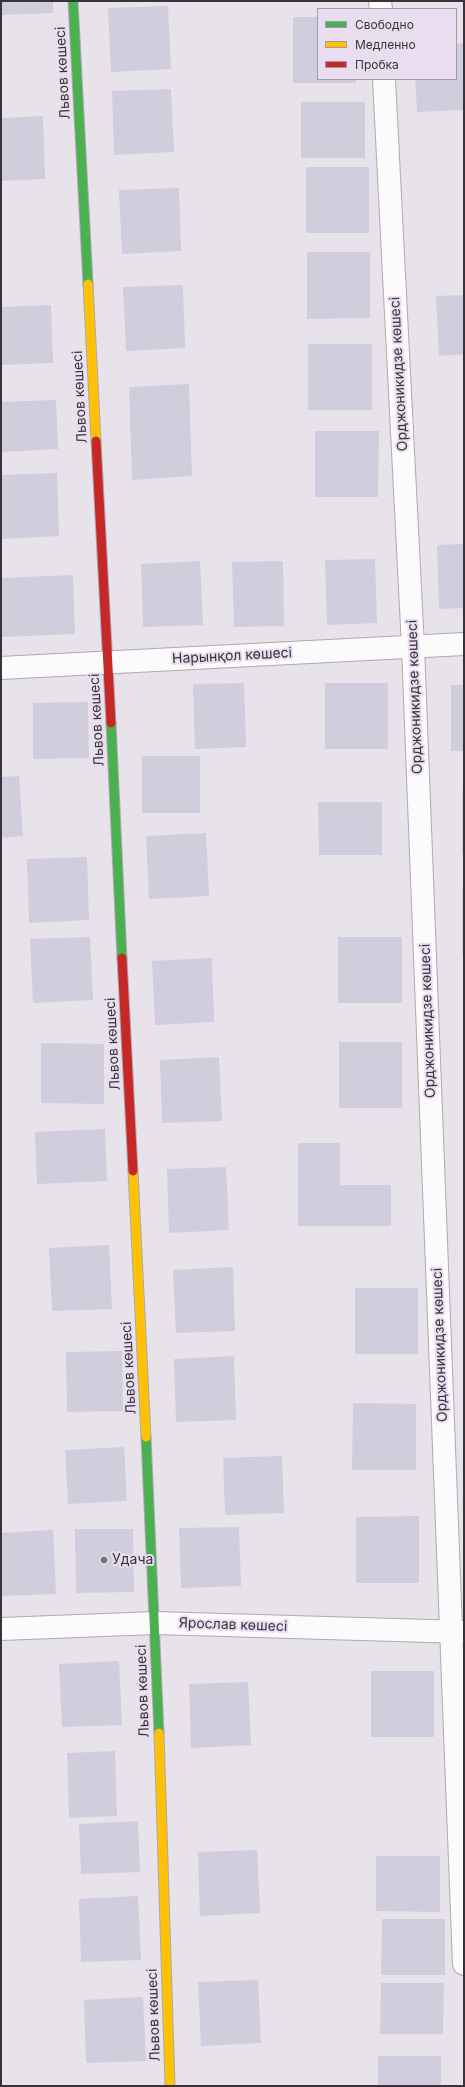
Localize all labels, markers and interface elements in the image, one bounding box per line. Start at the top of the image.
legend [317,8,457,80]
text: Свободно [355,17,414,32]
street label: Львов көшесі [52,26,74,120]
text: Медленно [355,37,416,52]
text: Пробка [355,57,399,72]
street label: Орджоникидзе көшесі [387,296,411,452]
street label: Львов көшесі [69,350,91,444]
street label: Орджоникидзе көшесі [404,620,426,774]
street label: Нарынқол көшесі [172,644,292,668]
street label: Львов көшесі [86,673,108,767]
street label: Орджоникидзе көшесі [417,944,439,1098]
street label: Львов көшесі [102,997,124,1091]
street label: Орджоникидзе көшесі [429,1268,451,1422]
street label: Львов көшесі [118,1321,140,1415]
place label: Удача [112,1552,153,1568]
marker: Удача [99,1555,109,1565]
street label: Ярослав көшесі [179,1615,287,1635]
street label: Львов көшесі [133,1644,153,1738]
street label: Львов көшесі [144,1968,164,2062]

